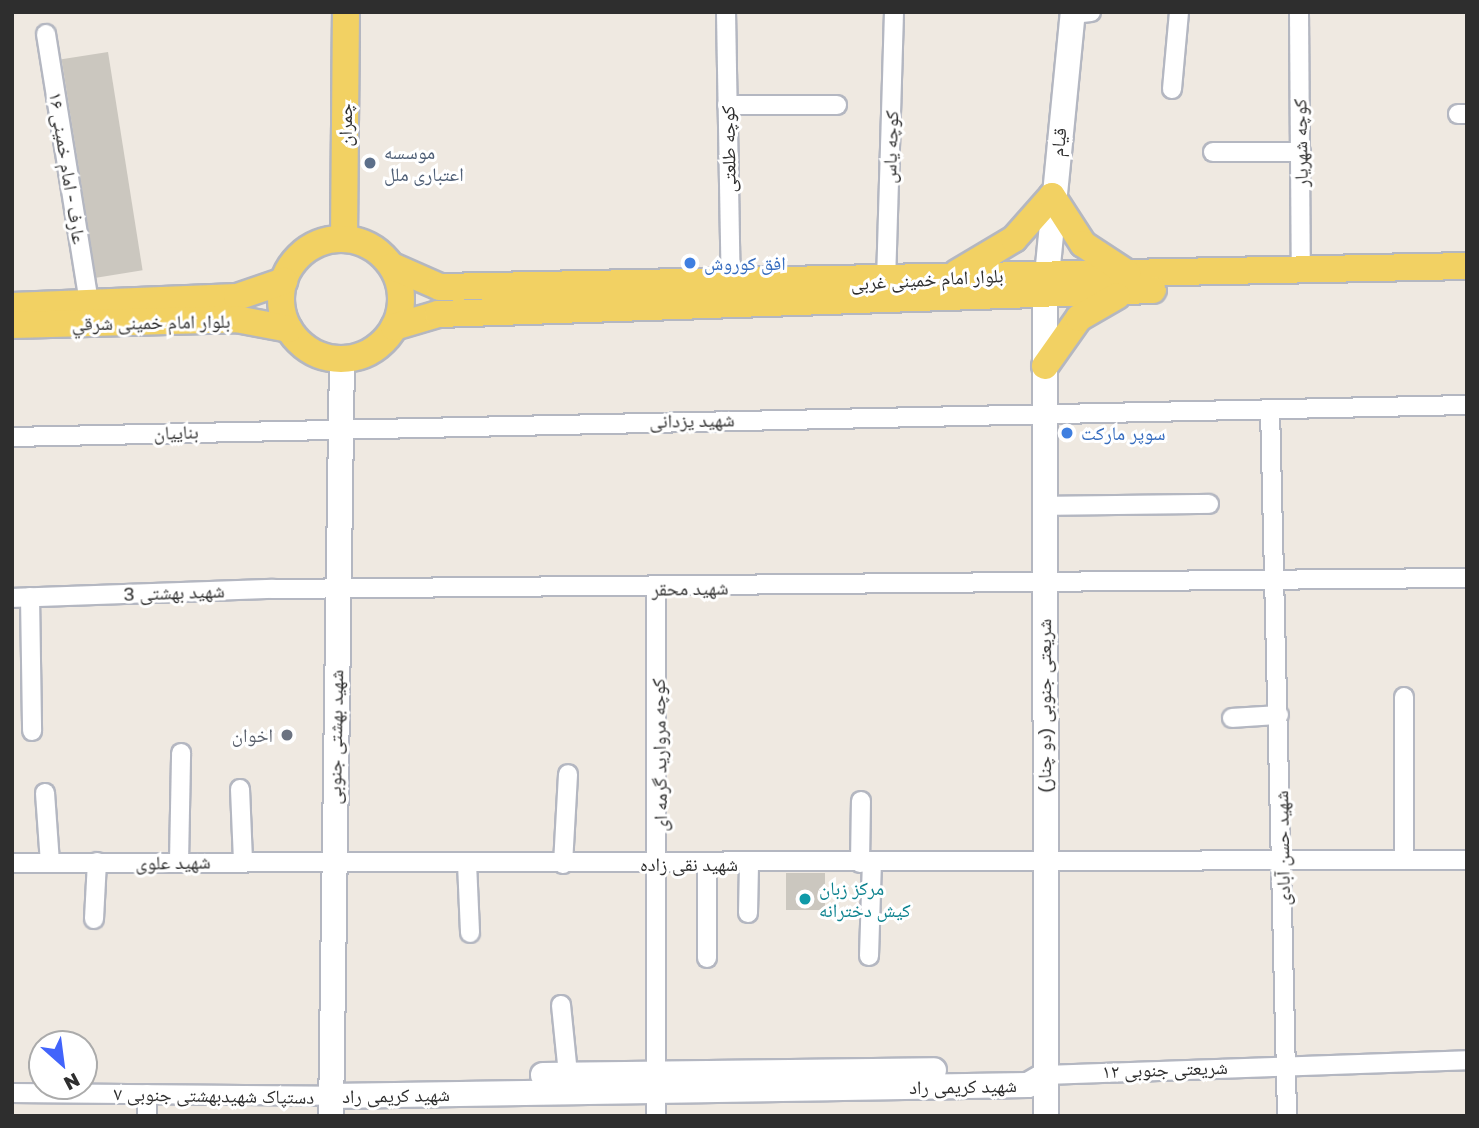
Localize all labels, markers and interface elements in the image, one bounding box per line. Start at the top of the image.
street label: عارف - امام خمینی ۱۶ [45,90,91,246]
street label: کوچه شهریار [1288,99,1312,187]
street label: چمران [334,103,356,147]
street label: کوچه طلعتی [716,105,740,193]
street label: کوچه یاس [877,110,903,184]
street label: قیام [1045,126,1071,158]
place label: موسسه اعتباری ملل [384,141,464,185]
marker: موسسه اعتباری ملل [362,155,378,171]
place label: افق کوروش [704,252,786,274]
marker: افق کوروش [682,255,698,271]
street label: بلوار امام خمینی غربی [850,264,1004,294]
street label: بلوار امام خمینی شرقي [71,309,231,335]
street label: شهید یزدانی [649,408,735,432]
street label: بناییان [153,420,199,444]
place label: سوپر مارکت [1081,422,1166,444]
marker: سوپر مارکت [1059,425,1075,441]
street label: شهید محقر [651,576,729,600]
street label: شهید بهشتی 3 [123,579,225,605]
street label: شریعتی جنوبی (دو چنار) [1033,619,1055,793]
street label: شهید بهشتی جنوبی [322,669,348,805]
street label: کوچه مروارید گرمه ای [646,678,672,832]
place label: اخوان [232,724,273,746]
marker: اخوان [279,727,295,743]
street label: شهید حسن آبادی [1270,790,1294,906]
street label: شهید علوی [135,850,211,874]
street label: شهید نقی زاده [640,853,738,875]
place label: مرکز زبان کیش دخترانه [819,877,911,921]
marker: مرکز زبان کیش دخترانه [797,891,813,907]
north arrow [28,1030,98,1100]
street label: شریعتی جنوبی ۱۲ [1102,1055,1228,1083]
text: N [60,1069,84,1096]
street label: شهید کریمی راد [909,1074,1017,1098]
street label: دستپاک شهیدبهشتی جنوبی ۷ [113,1082,315,1108]
street label: شهید کریمی راد [342,1083,450,1107]

